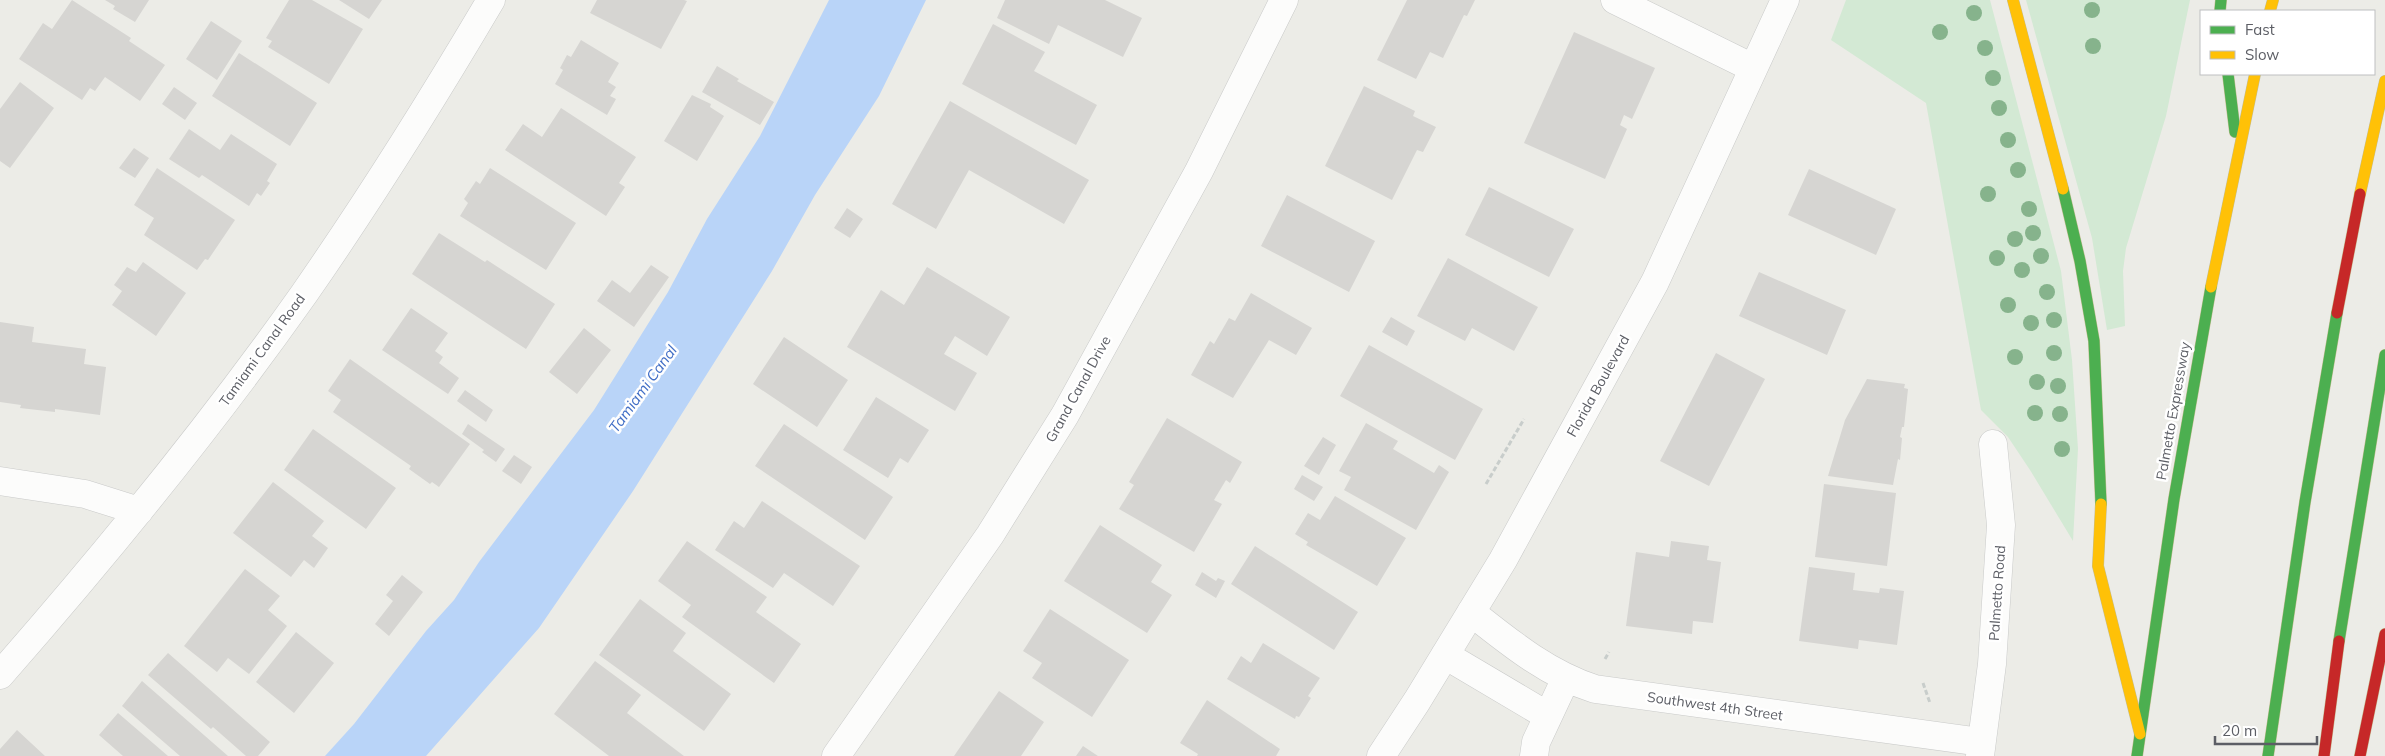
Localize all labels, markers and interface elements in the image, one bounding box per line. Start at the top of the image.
legend [2200,10,2375,75]
text: Fast [2245,20,2275,39]
text: Slow [2245,45,2279,64]
street label: Tamiami Canal Road [215,290,309,410]
street label: Florida Boulevard [1563,332,1633,440]
street label: Grand Canal Drive [1041,333,1115,445]
street label: Palmetto Expressway [2152,340,2194,481]
water label: Tamiami Canal [604,341,681,436]
street label: Palmetto Road [1985,545,2009,641]
street label: Southwest 4th Street [1646,688,1784,724]
scale bar [2215,714,2318,746]
text: 20 m [2222,721,2257,740]

